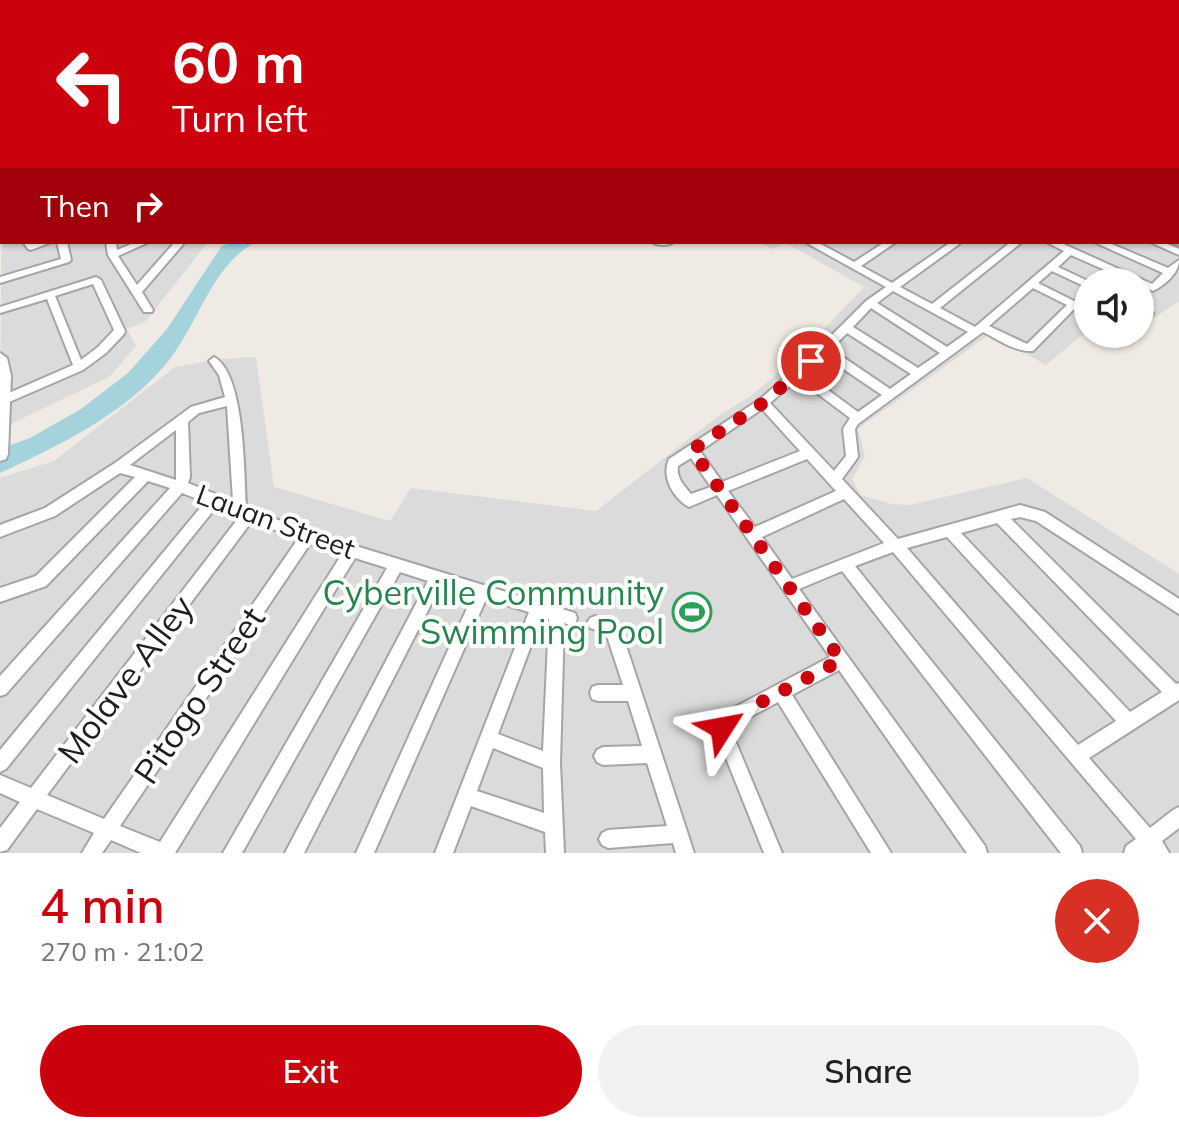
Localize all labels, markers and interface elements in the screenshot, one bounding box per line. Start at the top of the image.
text: 60 m [172,27,305,97]
icon: left [40,32,144,136]
text: Turn left [172,96,308,141]
icon: right [126,184,170,228]
text: Then [40,187,110,225]
map controls [1074,268,1154,348]
button: sound [1074,268,1154,348]
pin [777,327,845,395]
icon: arrive [789,339,833,383]
street label: Lauan Street [192,476,360,566]
place label: Cyberville Community Swimming Pool [323,571,664,653]
street label: Molave Alley [48,586,202,772]
sports icon: Cyberville Community Swimming Pool [671,591,713,633]
street label: Pitogo Street [124,598,274,792]
position arrow [680,686,764,770]
text: 4 min [40,875,165,935]
button: close [1055,879,1139,963]
text: 270 m · 21:02 [40,935,204,968]
button: Exit [40,1025,582,1117]
button: Share [598,1025,1139,1117]

